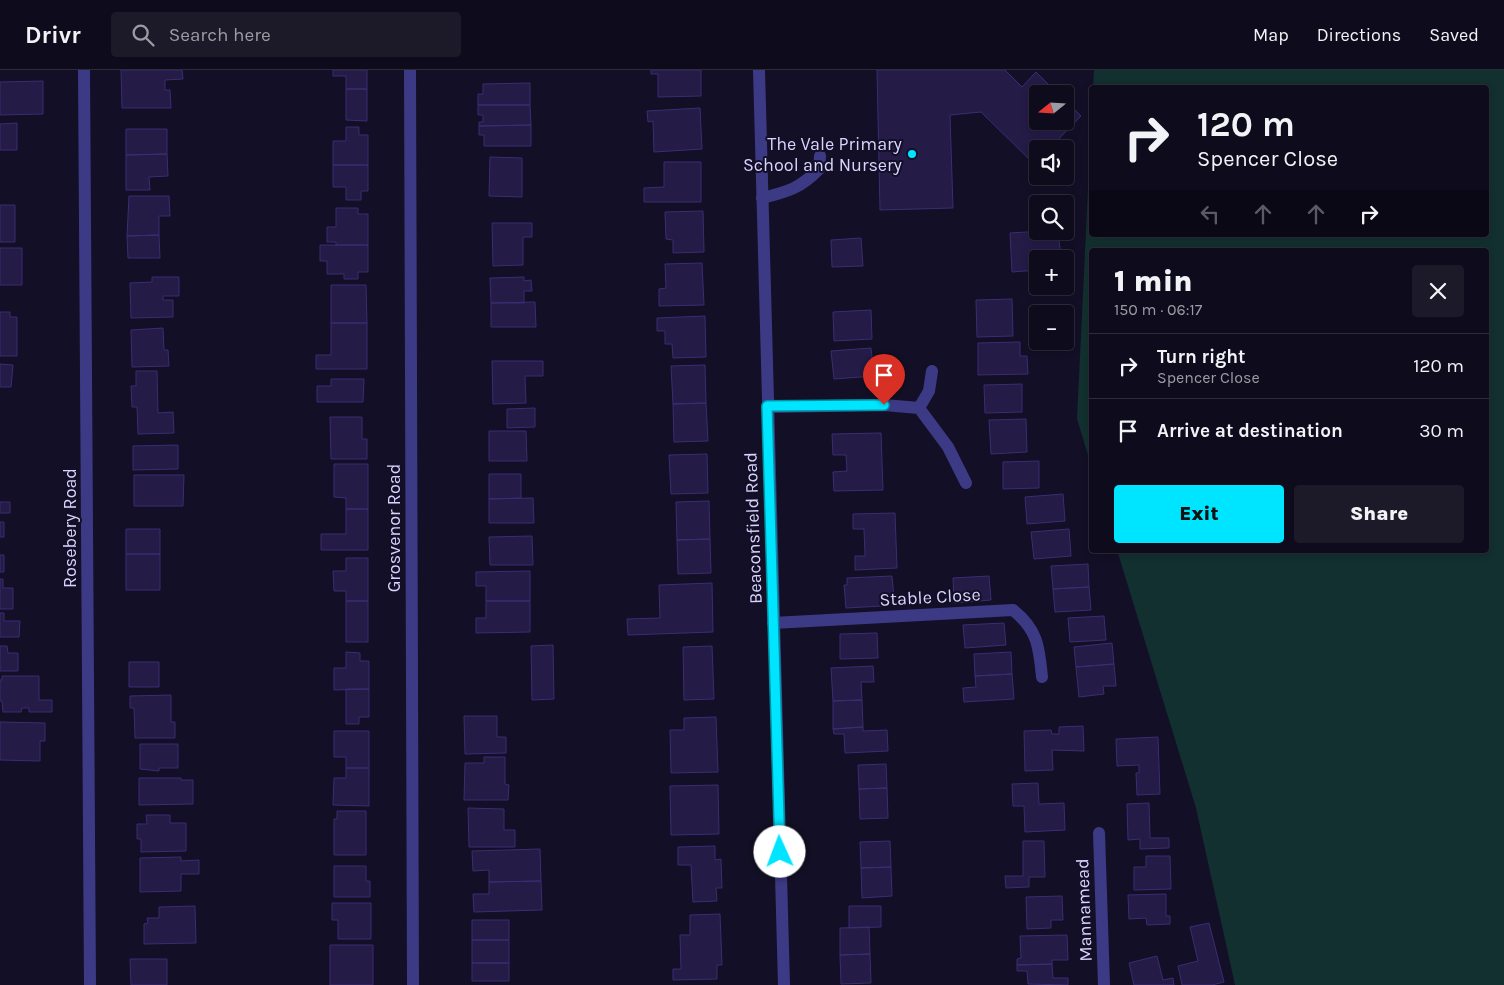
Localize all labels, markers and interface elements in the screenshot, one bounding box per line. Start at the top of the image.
search box [111,12,461,57]
text: Drivr [25,21,81,49]
icon: search [129,21,157,49]
text: Search here [169,24,271,46]
text: Map [1253,24,1289,46]
text: Directions [1317,24,1401,46]
text: Saved [1429,24,1479,46]
north arrow [1029,85,1074,130]
map controls [1029,85,1074,350]
text: 120 m [1197,104,1295,145]
icon: right [1114,105,1179,170]
place label: The Vale Primary School and Nursery [743,133,903,176]
button: sound [1029,140,1074,185]
text: Spencer Close [1197,146,1338,172]
marker: The Vale Primary School and Nursery [906,148,918,160]
button: search [1029,195,1074,240]
icon: left [1196,200,1224,228]
icon: ahead [1249,200,1277,228]
icon: ahead [1302,200,1330,228]
icon: right [1355,200,1383,228]
button: + [1029,250,1074,295]
text: 1 min [1114,263,1193,299]
button: close [1412,265,1464,317]
text: 150 m · 06:17 [1114,300,1202,319]
button: − [1029,305,1074,350]
text: Turn right [1157,346,1246,368]
icon: right [1114,352,1142,380]
pin [863,354,905,405]
text: 120 m [1413,355,1464,377]
icon: arrive [870,361,898,389]
text: Spencer Close [1157,368,1260,387]
icon: arrive [1114,417,1142,445]
text: Arrive at destination [1157,420,1343,442]
text: 30 m [1419,420,1464,442]
street label: Beaconsfield Road [739,452,767,604]
street label: Grosvenor Road [383,464,405,592]
street label: Rosebery Road [59,468,81,588]
button: Exit [1114,485,1284,543]
button: Share [1294,485,1464,543]
street label: Stable Close [879,583,981,611]
position arrow [753,825,805,877]
street label: Mannamead [1071,858,1097,962]

